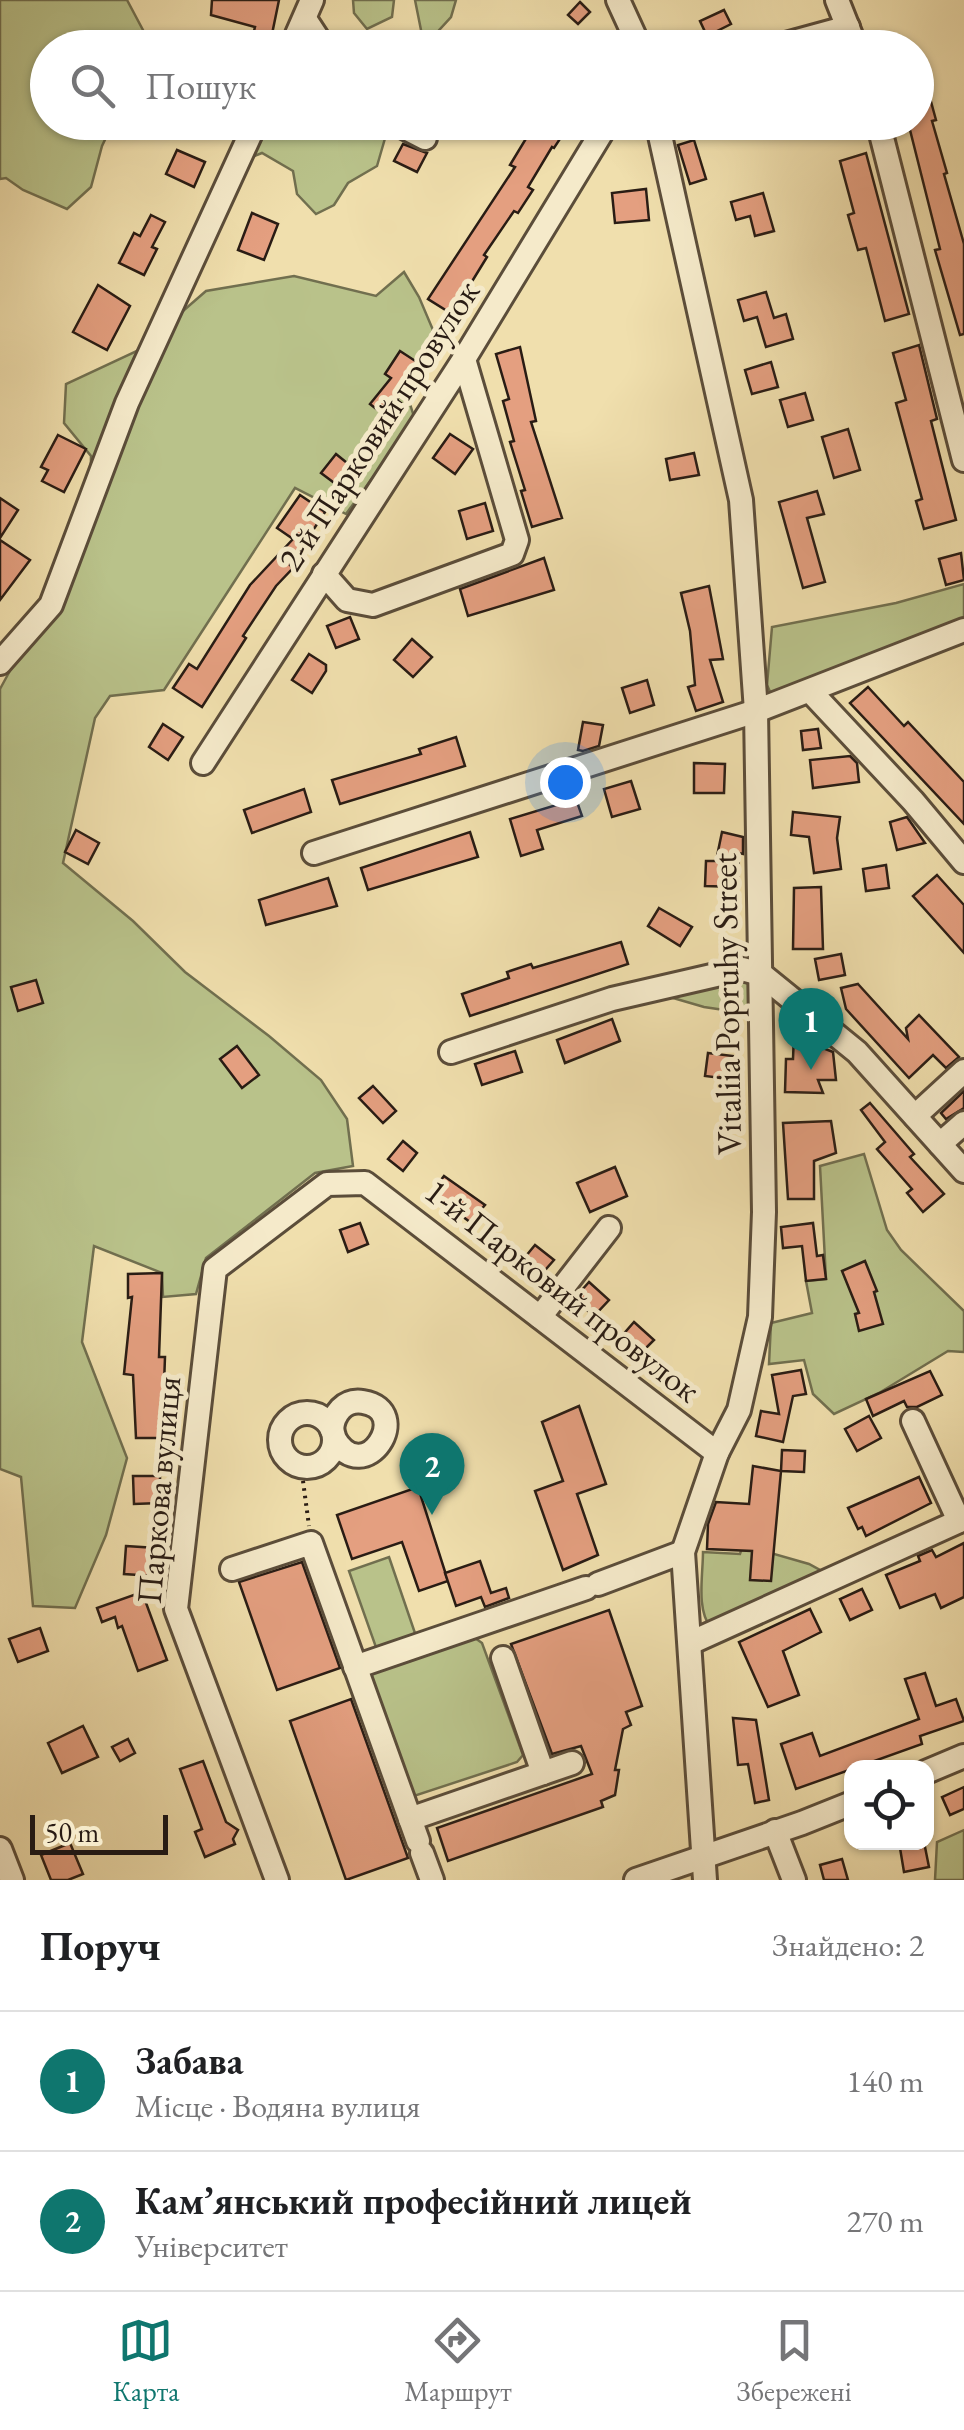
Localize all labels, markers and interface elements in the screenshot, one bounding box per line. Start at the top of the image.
search box [30,30,934,140]
icon: search [65,58,120,113]
text: Пошук [145,61,256,110]
street label: 2-й Парковий провулок [267,271,490,579]
your location [540,757,591,808]
street label: Vitaliia Popruhy Street [701,853,751,1155]
pin: 1 [778,988,844,1070]
street label: 1-й Парковий провулок [415,1168,710,1413]
street label: Паркова вулиця [126,1374,191,1606]
pin: 2 [400,1432,464,1515]
map controls [844,1760,934,1850]
button: locate [844,1760,934,1850]
scale bar [30,1810,168,1854]
text: 50 m [45,1814,99,1850]
text: Поруч [40,1918,161,1973]
text: Знайдено: 2 [772,1924,924,1966]
text: Забава [135,2036,243,2085]
text: 1 [64,2060,81,2102]
text: 140 m [847,2060,924,2102]
text: Місце · Водяна вулиця [135,2085,420,2127]
text: Кам’янський професійний лицей [135,2176,692,2225]
text: 2 [64,2200,81,2242]
text: 270 m [847,2200,924,2242]
text: Університет [135,2225,288,2267]
tab: Карта [112,2313,179,2409]
tab: Маршрут [404,2313,512,2409]
tab: Збережені [737,2313,852,2409]

